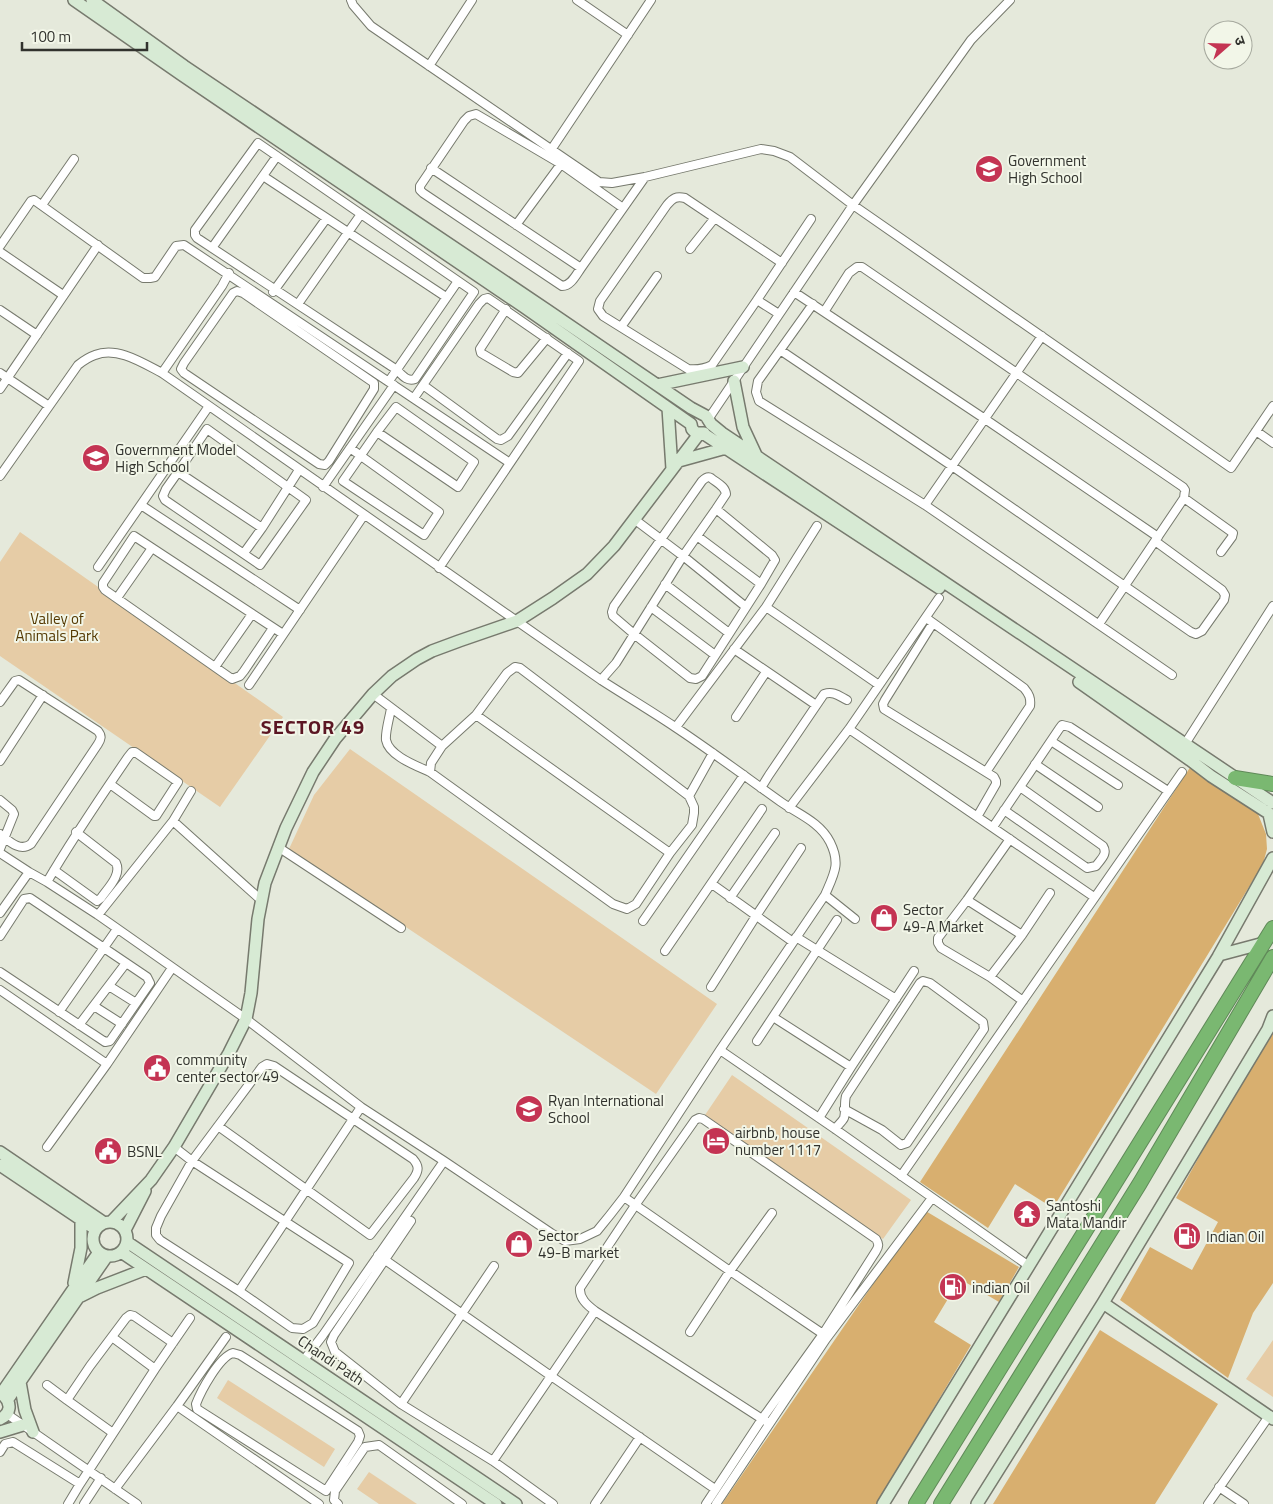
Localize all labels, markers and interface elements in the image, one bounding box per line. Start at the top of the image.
scale bar [22,20,148,52]
north arrow [1203,20,1253,70]
text: 100 m [30,25,71,48]
text: उ [1229,33,1252,49]
place label: Government High School [1008,149,1087,189]
school or university icon: Government High School [974,154,1004,184]
place label: Government Model High School [115,438,236,478]
school or university icon: Government Model High School [81,443,111,473]
park label: Valley of Animals Park [16,607,98,647]
district label: SECTOR 49 [261,711,365,742]
place label: Sector 49-A Market [903,898,984,938]
shop icon: Sector 49-A Market [869,903,899,933]
place label: community center sector 49 [176,1048,279,1088]
public building icon: community center sector 49 [142,1053,172,1083]
place label: Ryan International School [548,1089,664,1129]
school or university icon: Ryan International School [514,1094,544,1124]
place label: airbnb, house number 1117 [735,1121,821,1161]
hotel icon: airbnb, house number 1117 [701,1126,731,1156]
public building icon: BSNL [93,1136,123,1166]
place label: BSNL [127,1140,162,1163]
place label: Santoshi Mata Mandir [1046,1194,1127,1234]
temple icon: Santoshi Mata Mandir [1012,1199,1042,1229]
fuel station icon: Indian Oil [1172,1221,1202,1251]
place label: Sector 49-B market [538,1224,620,1264]
place label: Indian Oil [1206,1225,1265,1248]
shop icon: Sector 49-B market [504,1229,534,1259]
fuel station icon: indian Oil [938,1272,968,1302]
place label: indian Oil [972,1276,1030,1299]
street label: Chandi Path [293,1329,369,1391]

